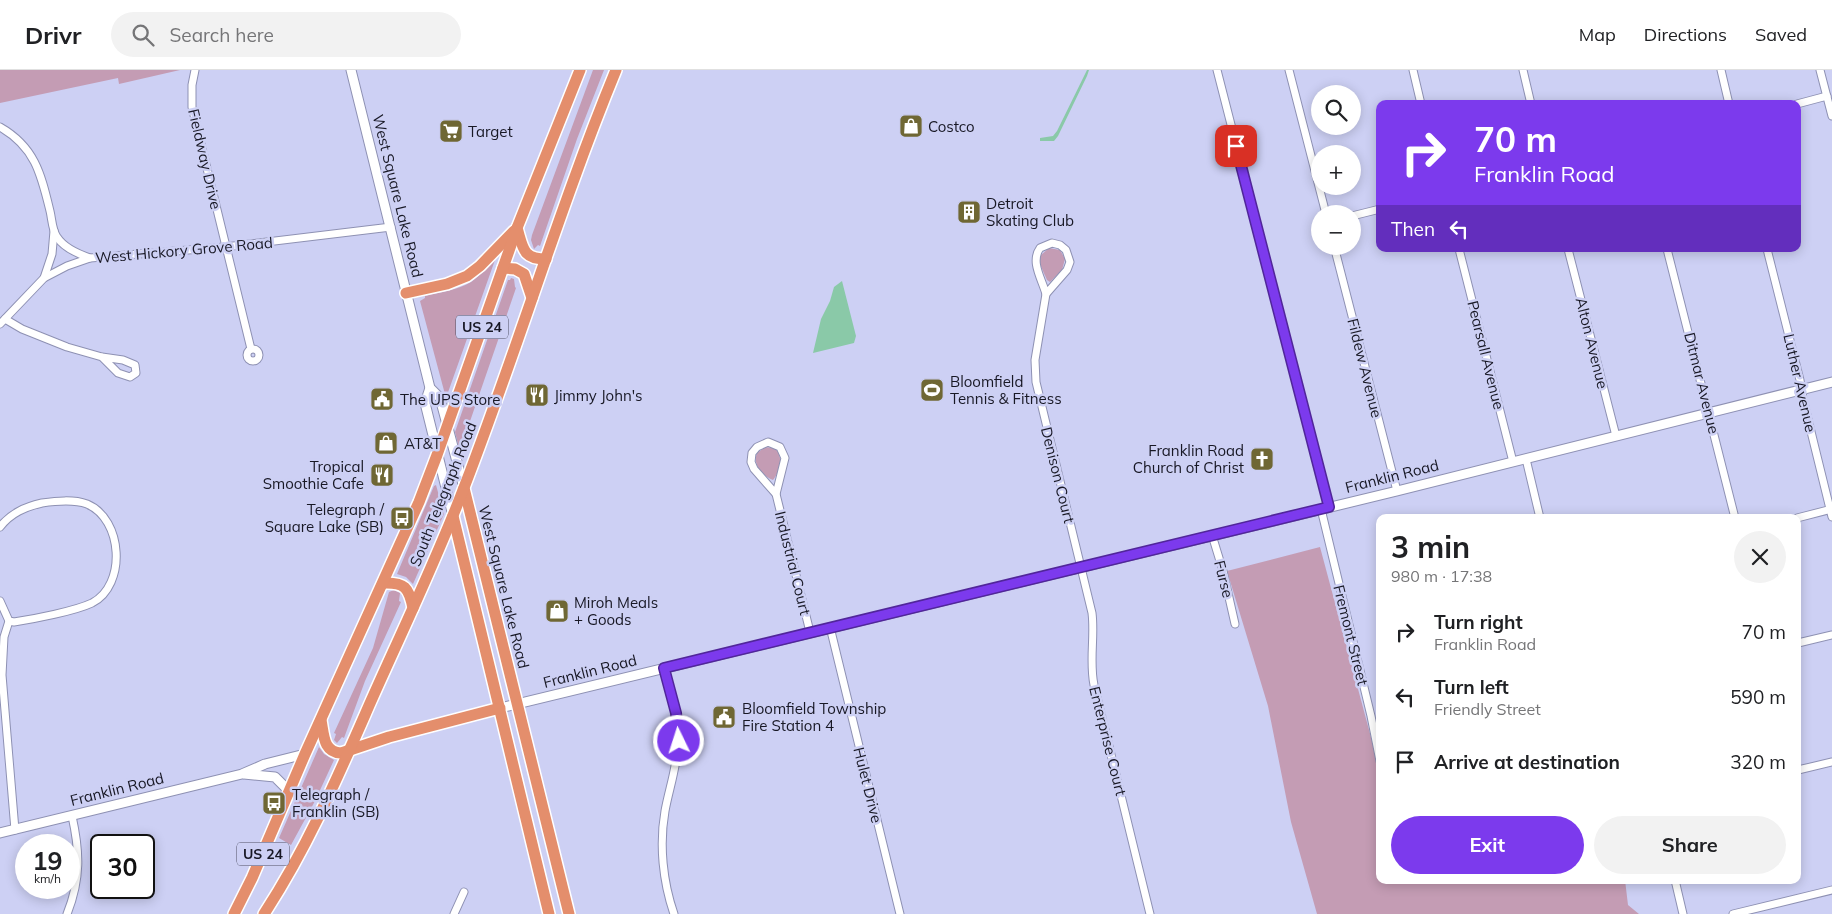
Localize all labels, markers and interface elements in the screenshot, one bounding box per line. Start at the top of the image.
search box [111,12,461,57]
text: Drivr [25,20,81,50]
icon: search [129,21,157,49]
text: Search here [169,23,274,47]
text: Map [1579,23,1616,46]
text: Directions [1644,23,1727,46]
text: Saved [1755,23,1807,46]
map controls [1311,85,1361,255]
button: search [1311,85,1361,135]
street label: Fieldway Drive [184,107,226,211]
street label: West Square Lake Road [369,112,427,280]
shop icon: Costco [898,113,924,139]
place label: Costco [928,117,975,136]
text: 70 m [1474,117,1557,161]
supermarket icon: Target [438,118,464,144]
icon: right [1391,120,1456,185]
place label: Target [468,122,513,141]
pin [1215,125,1257,167]
icon: arrive [1222,132,1250,160]
button: + [1311,145,1361,195]
text: Franklin Road [1474,160,1614,188]
place label: Detroit Skating Club [986,194,1074,230]
building icon: Detroit Skating Club [956,199,982,225]
button: − [1311,205,1361,255]
icon: left [1445,215,1473,243]
text: Then [1391,217,1435,241]
street label: West Hickory Grove Road [94,233,274,267]
street label: Alton Avenue [1571,295,1613,391]
street label: Pearsall Avenue [1463,299,1509,411]
road number: US 24 [456,316,508,338]
street label: Fildew Avenue [1343,316,1387,420]
street label: Ditmar Avenue [1680,330,1724,436]
street label: Luther Avenue [1779,332,1821,434]
place label: Bloomfield Tennis & Fitness [950,372,1062,408]
sports icon: Bloomfield Tennis & Fitness [919,377,945,403]
restaurant icon: Jimmy John's [524,382,550,408]
public building icon: The UPS Store [369,386,395,412]
place label: Jimmy John's [554,386,643,405]
place label: The UPS Store [400,390,500,409]
street label: South Telegraph Road [405,419,481,569]
street label: Denison Court [1037,425,1079,525]
shop icon: AT&T [373,430,399,456]
place label: AT&T [404,434,441,453]
place label: Franklin Road Church of Christ [1133,441,1244,477]
church icon: Franklin Road Church of Christ [1249,446,1275,472]
street label: Franklin Road [1343,455,1441,497]
place label: Tropical Smoothie Cafe [263,457,364,493]
restaurant icon: Tropical Smoothie Cafe [369,462,395,488]
place label: Telegraph / Square Lake (SB) [265,500,385,536]
street label: West Square Lake Road [475,503,533,671]
bus stop icon: Telegraph / Square Lake (SB) [389,505,415,531]
street label: Industrial Court [771,509,815,617]
text: 3 min [1391,528,1470,566]
button: close [1734,531,1786,583]
street label: Furse [1210,558,1238,600]
text: 980 m · 17:38 [1391,566,1492,586]
street label: Fremont Street [1329,583,1373,687]
place label: Miroh Meals + Goods [574,593,658,629]
shop icon: Miroh Meals + Goods [544,598,570,624]
text: Turn right [1434,610,1523,634]
icon: right [1391,618,1419,646]
text: 70 m [1742,620,1786,644]
text: Franklin Road [1434,634,1536,654]
street label: Franklin Road [541,650,639,692]
text: Turn left [1434,675,1509,699]
icon: left [1391,683,1419,711]
street label: Enterprise Court [1085,684,1131,798]
text: 590 m [1730,685,1786,709]
place label: Bloomfield Township Fire Station 4 [742,699,886,735]
text: Friendly Street [1434,699,1541,719]
public building icon: Bloomfield Township Fire Station 4 [711,704,737,730]
position arrow [652,714,704,766]
street label: Hulet Drive [849,745,887,825]
icon: arrive [1391,748,1419,776]
text: Arrive at destination [1434,750,1620,774]
text: 320 m [1730,750,1786,774]
street label: Franklin Road [68,768,166,810]
place label: Telegraph / Franklin (SB) [292,785,380,821]
bus stop icon: Telegraph / Franklin (SB) [261,790,287,816]
button: Exit [1391,816,1584,874]
button: Share [1594,816,1786,874]
speed limit sign: 30 [90,834,155,899]
road number: US 24 [237,842,289,866]
text: 19 [32,845,63,876]
text: km/h [34,871,61,886]

